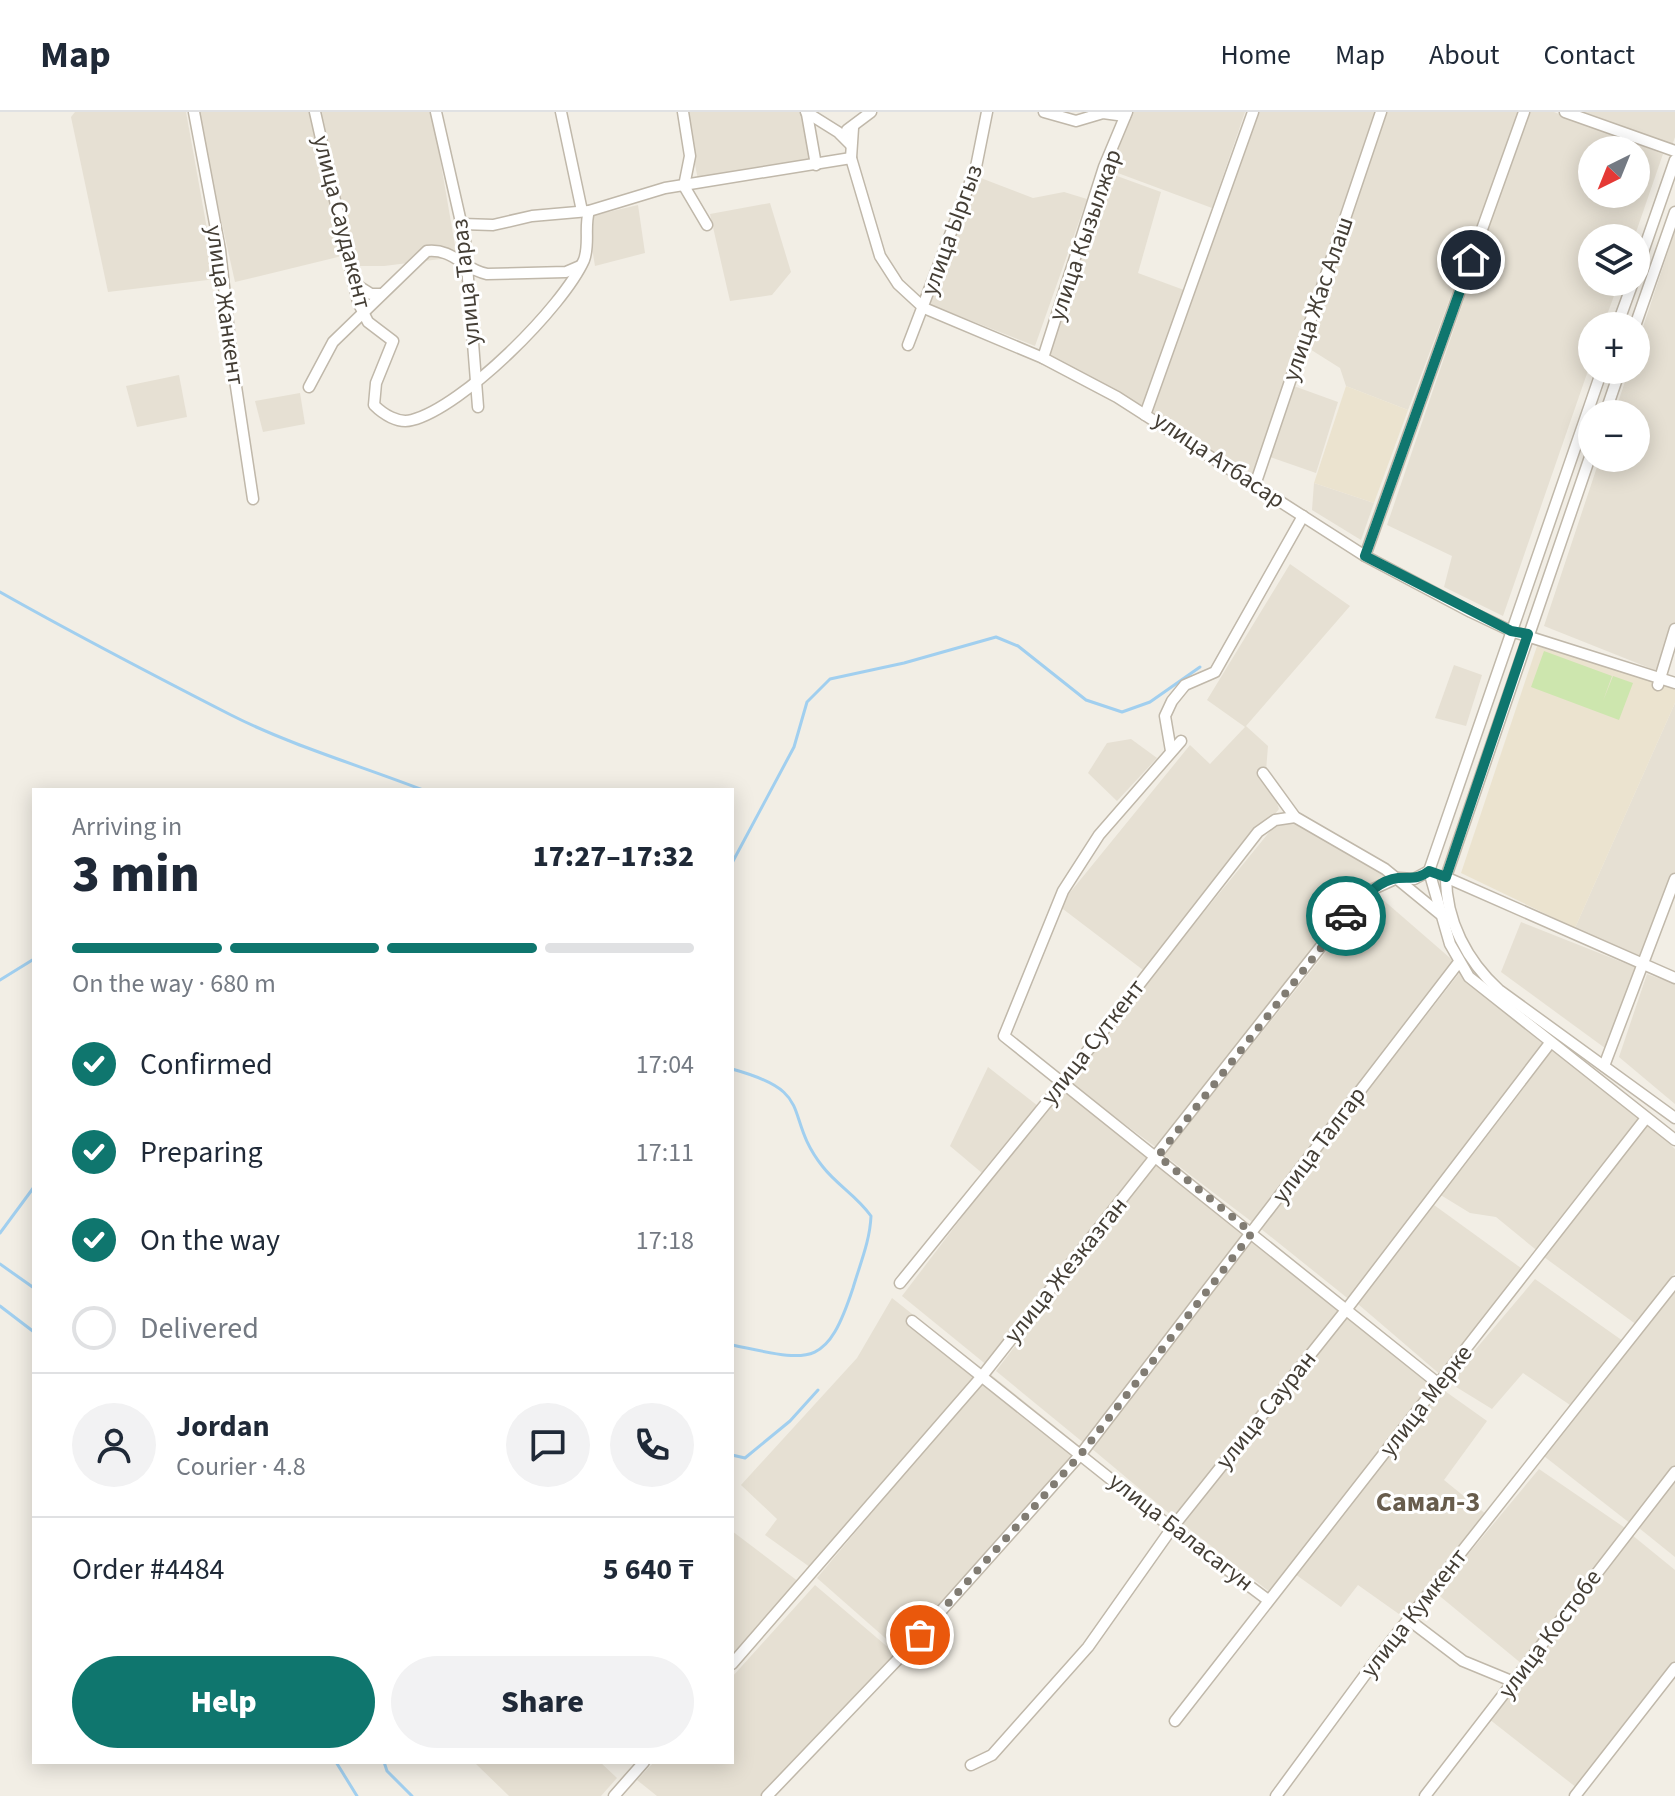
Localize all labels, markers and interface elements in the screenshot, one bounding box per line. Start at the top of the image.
text: Map [40,28,111,82]
text: Home [1220,35,1291,75]
text: Map [1335,35,1385,75]
text: About [1429,35,1500,75]
text: Contact [1544,35,1635,75]
street label: улица Саудакент [304,132,380,312]
north arrow [1578,136,1650,208]
map controls [1578,136,1650,472]
street label: улица Кызылжар [1039,145,1131,325]
street label: улица Ыргыз [912,160,992,300]
street label: улица Жас Алаш [1273,212,1363,386]
street label: улица Тараз [442,217,490,347]
street label: улица Жанкент [196,223,254,387]
button: layers [1578,224,1650,296]
pin [1437,226,1505,294]
icon: home [1449,238,1493,282]
button: + [1578,312,1650,384]
button: − [1578,400,1650,472]
street label: улица Атбасар [1146,403,1292,517]
text: Arriving in [72,808,182,845]
text: 17:27–17:32 [533,835,694,878]
text: 3 min [72,838,200,912]
courier [1306,876,1386,956]
icon: car [1324,894,1368,938]
text: On the way · 680 m [72,965,276,1002]
street label: улица Суткент [1033,972,1153,1112]
icon: check [72,1042,116,1086]
text: Confirmed [140,1043,273,1086]
text: 17:04 [636,1046,694,1083]
street label: улица Талгар [1263,1079,1375,1211]
icon: check [72,1130,116,1174]
text: Preparing [140,1131,263,1174]
text: 17:11 [636,1134,694,1171]
street label: улица Жезказган [996,1189,1136,1351]
icon: check [72,1218,116,1262]
text: On the way [140,1219,280,1262]
text: 17:18 [636,1222,694,1259]
text: Delivered [140,1307,259,1350]
street label: улица Мерке [1371,1338,1481,1464]
street label: улица Сауран [1207,1343,1325,1477]
button: person [72,1403,156,1487]
button: chat [506,1403,590,1487]
button: phone [610,1403,694,1487]
text: Jordan [176,1405,270,1448]
text: Courier · 4.8 [176,1448,306,1485]
street label: улица Баласагун [1101,1464,1261,1600]
district label: Самал-3 [1376,1482,1480,1522]
street label: улица Кумкент [1352,1541,1476,1685]
text: Order #4484 [72,1548,225,1591]
text: 5 640 ₸ [603,1548,694,1591]
street label: улица Костобе [1490,1562,1610,1706]
pin [886,1601,954,1669]
icon: bag [898,1613,942,1657]
button: Help [72,1656,375,1748]
button: Share [391,1656,694,1748]

